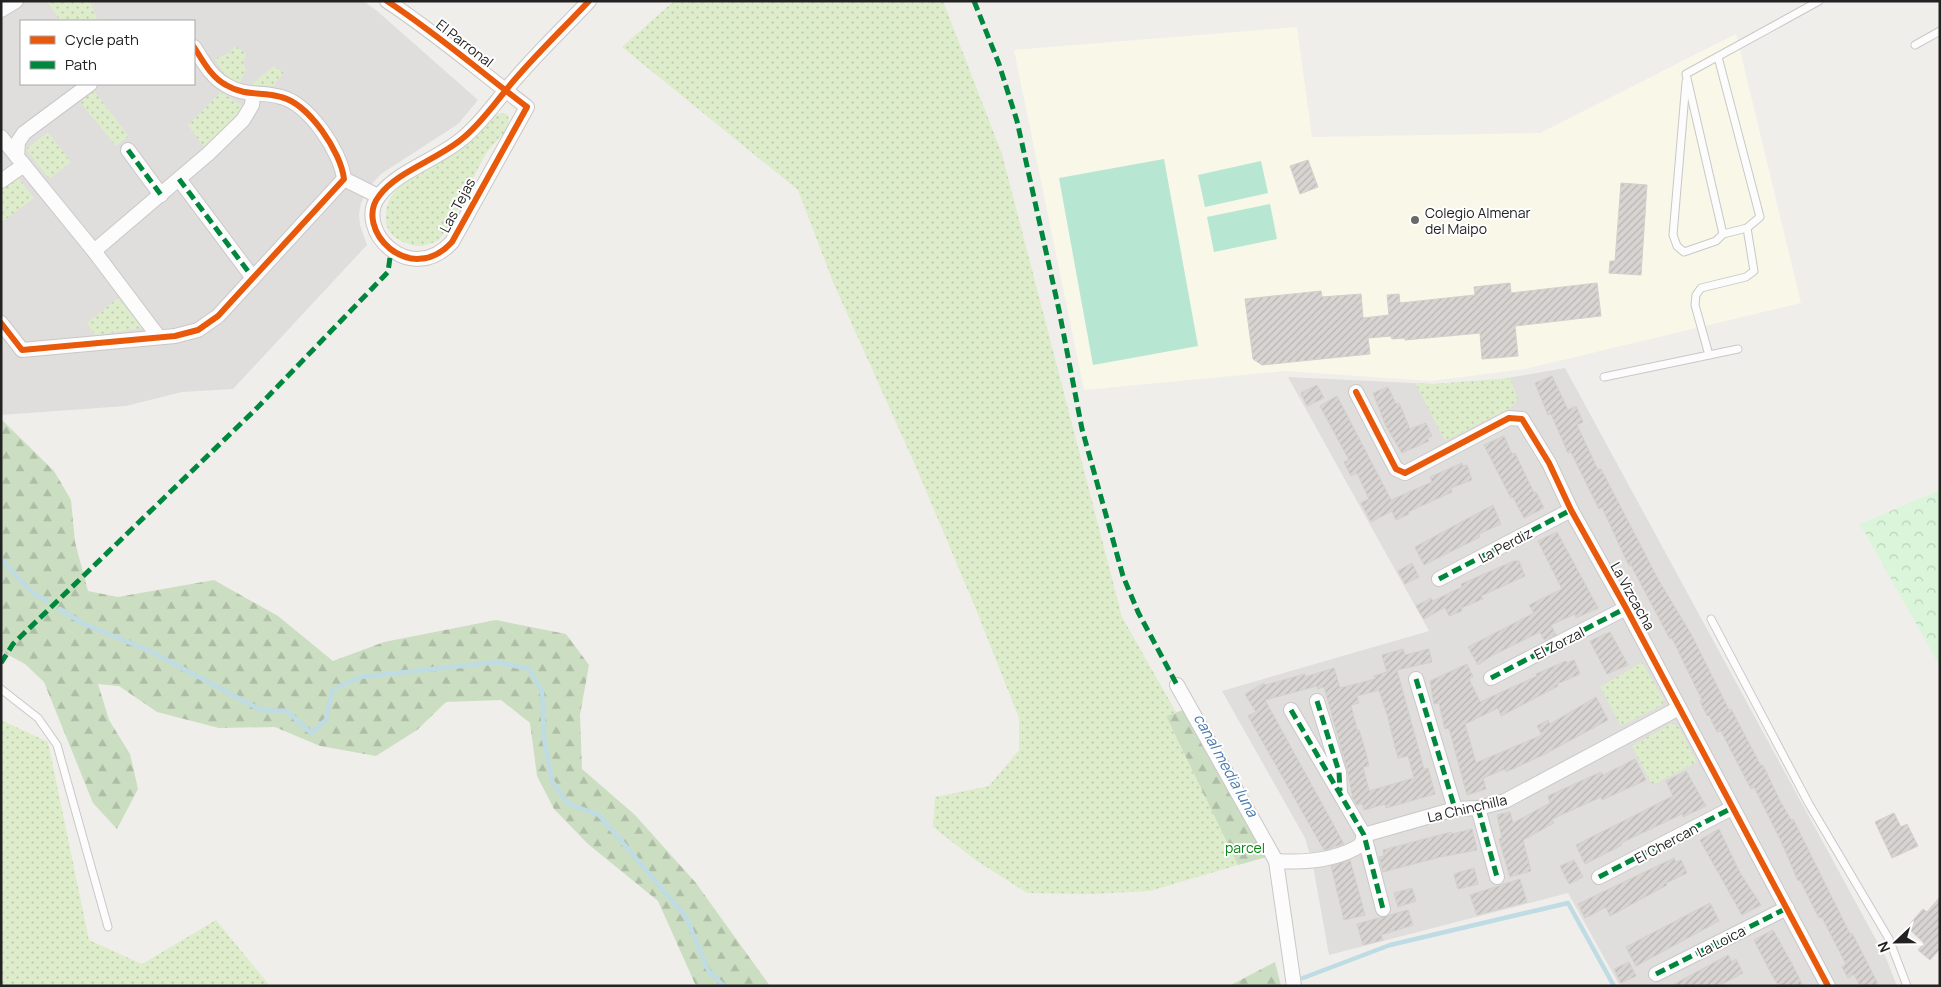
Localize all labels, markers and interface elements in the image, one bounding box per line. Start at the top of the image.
street label: El Parronal [433,15,497,71]
legend [20,20,195,85]
text: Cycle path [65,29,139,50]
text: Path [65,54,97,75]
street label: Las Tejas [435,174,479,236]
place label: Colegio Almenar del Maipo [1425,203,1530,238]
marker: Colegio Almenar del Maipo [1409,214,1421,226]
street label: La Perdiz [1475,523,1535,567]
street label: La Vizcacha [1606,558,1660,634]
street label: El Zorzal [1531,622,1587,664]
water label: canal media luna [1189,710,1263,821]
street label: La Chinchilla [1425,790,1509,826]
street label: El Chercan [1631,818,1701,868]
park label: parcel [1225,838,1265,857]
north arrow [1871,917,1921,967]
street label: La Loica [1694,921,1748,961]
text: N [1873,939,1894,955]

